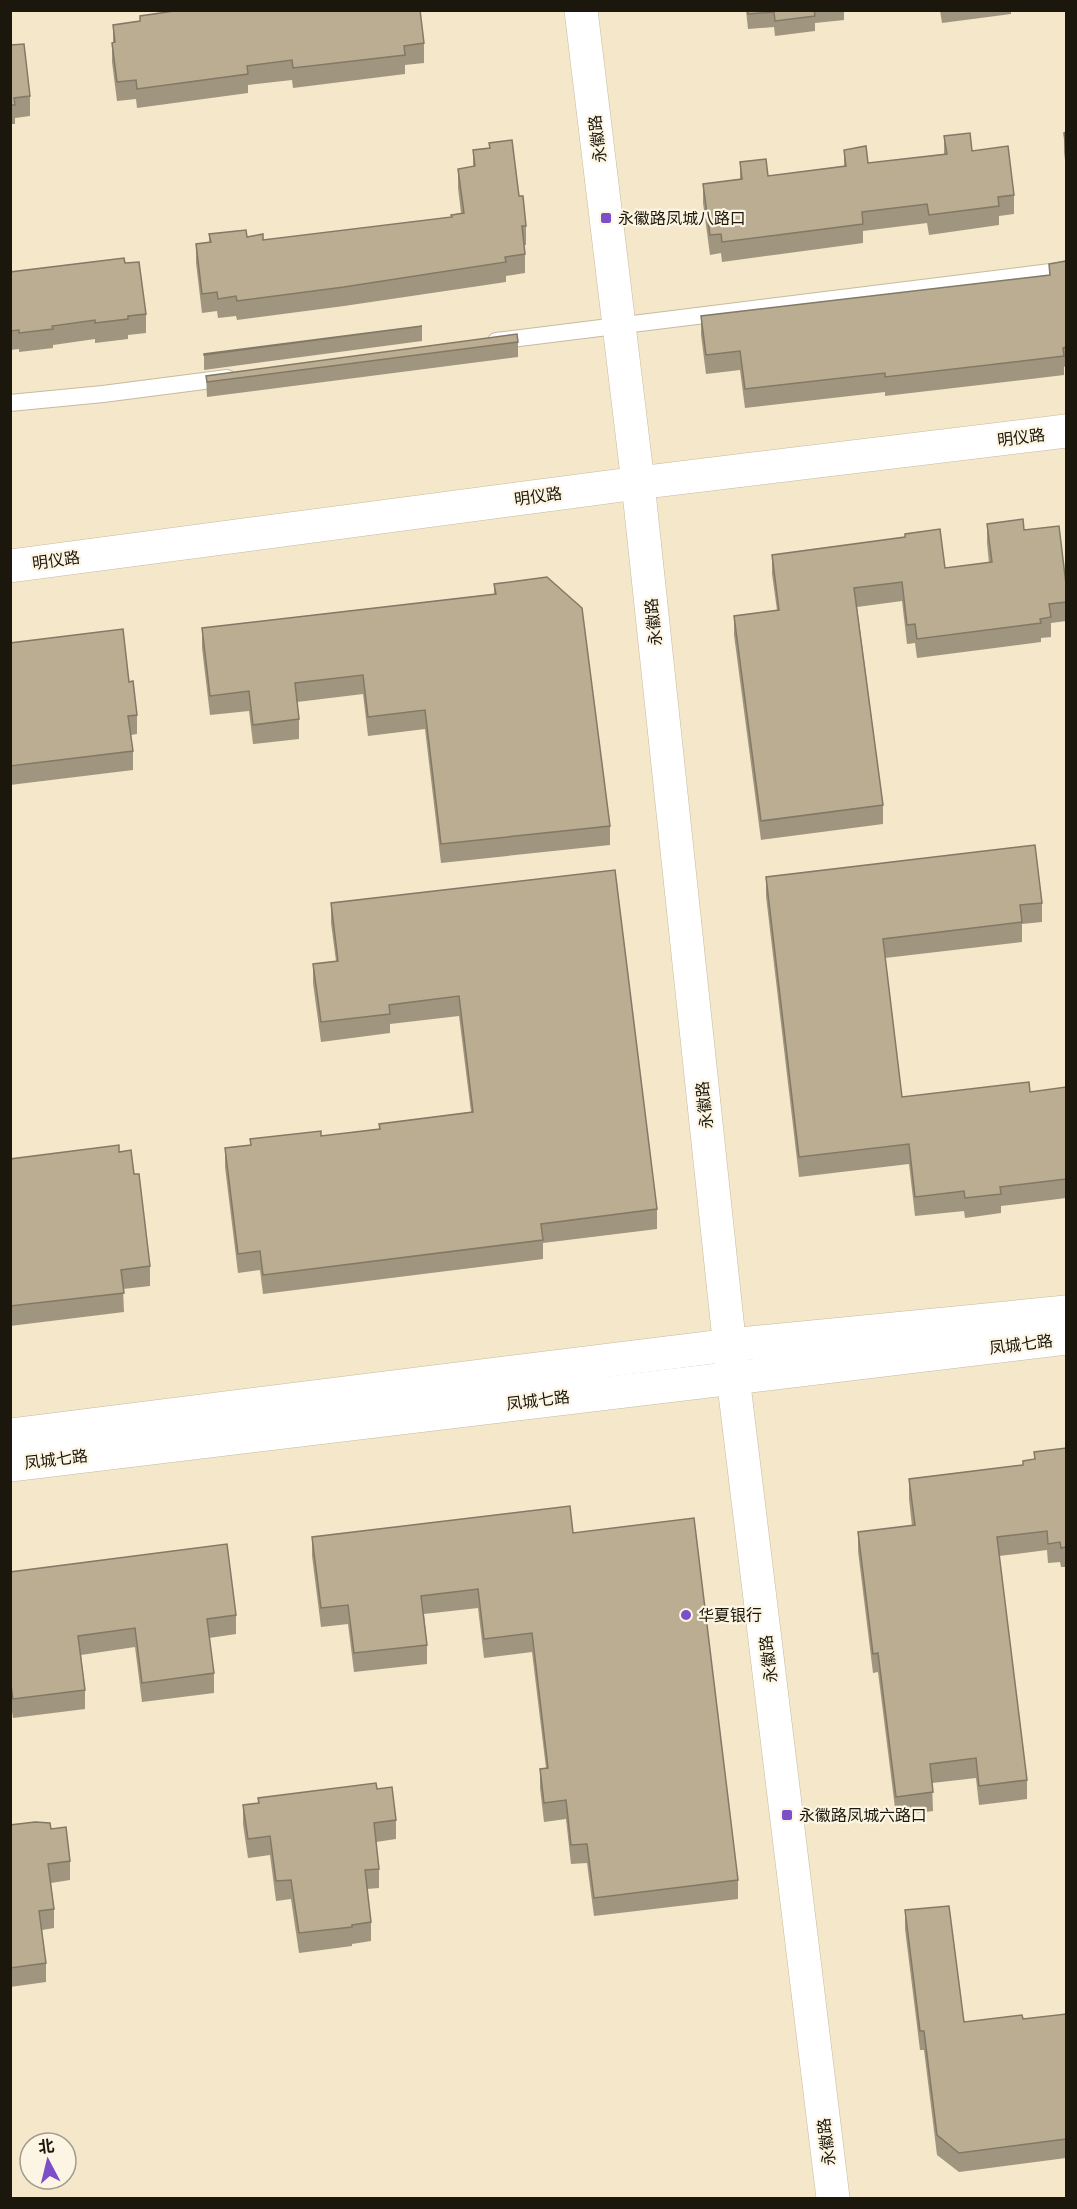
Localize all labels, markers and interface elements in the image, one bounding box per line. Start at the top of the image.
street label: 永徽路 [583,114,611,164]
place label: 永徽路凤城八路口 [618,207,746,229]
marker: 永徽路凤城八路口 [599,211,613,225]
street label: 明仪路 [996,423,1046,451]
street label: 明仪路 [513,482,563,510]
street label: 明仪路 [31,546,81,574]
street label: 永徽路 [640,597,666,647]
street label: 永徽路 [691,1080,717,1130]
street label: 凤城七路 [988,1329,1054,1359]
street label: 凤城七路 [505,1385,571,1415]
street label: 凤城七路 [23,1444,89,1474]
place label: 华夏银行 [698,1604,762,1626]
marker: 华夏银行 [679,1608,693,1622]
street label: 永徽路 [754,1634,782,1684]
place label: 永徽路凤城六路口 [799,1804,927,1826]
marker: 永徽路凤城六路口 [780,1808,794,1822]
street label: 永徽路 [812,2117,840,2167]
north arrow [18,2131,78,2191]
text: 北 [37,2134,55,2158]

